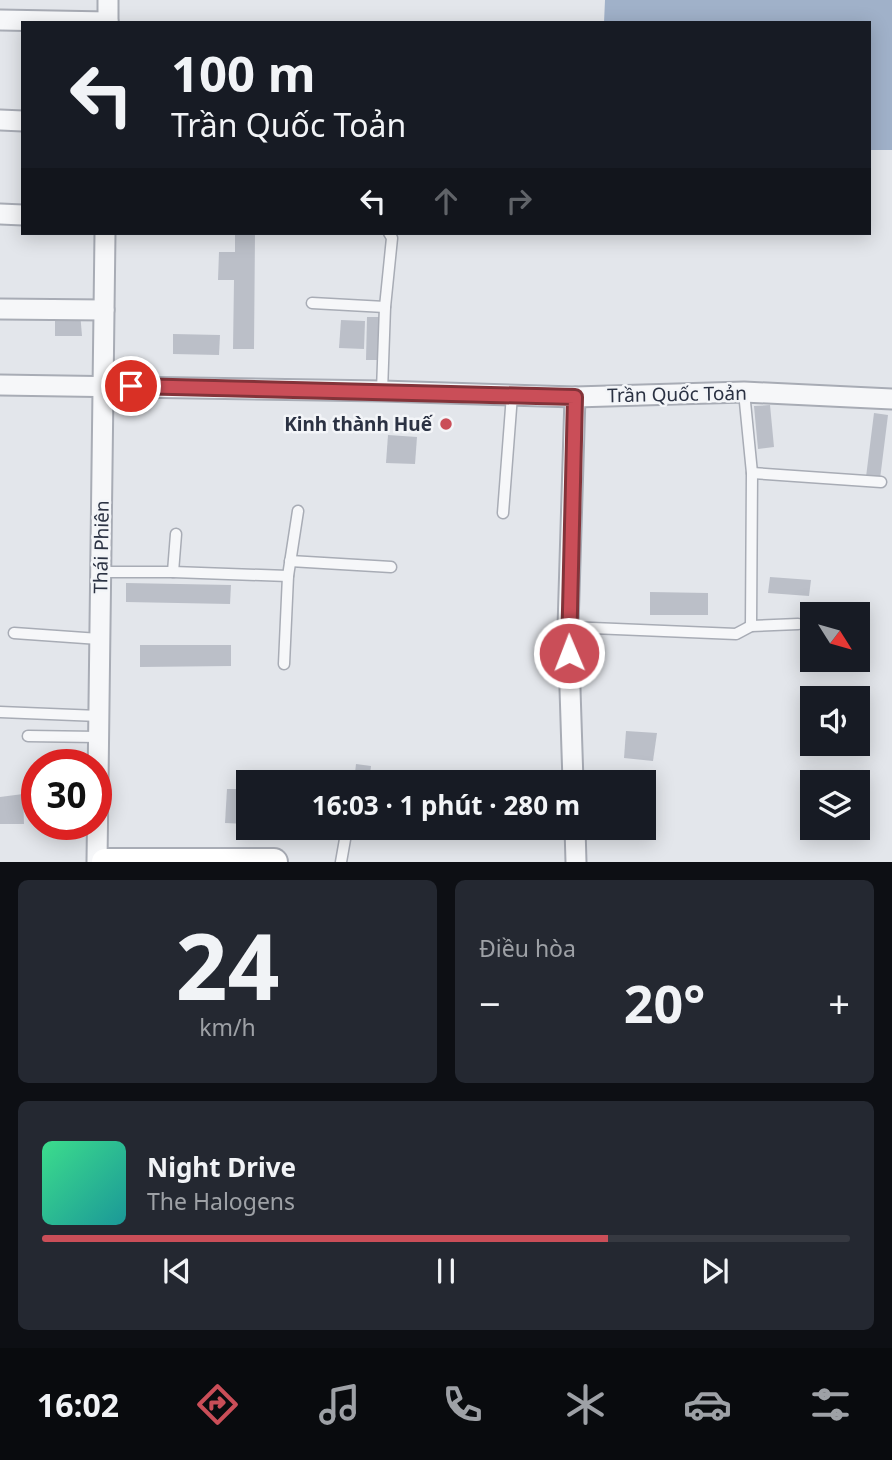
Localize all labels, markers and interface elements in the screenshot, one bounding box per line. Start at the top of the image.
text: 100 m [171,40,316,106]
icon: left [56,49,147,140]
text: Trần Quốc Toản [171,103,406,146]
icon: left [354,182,392,220]
icon: ahead [427,182,465,220]
icon: right [500,182,538,220]
pin [101,356,161,416]
icon: arrive [112,367,150,405]
street label: Trần Quốc Toản [607,380,747,408]
place label: Kinh thành Huế [284,411,434,437]
marker: Kinh thành Huế [438,416,454,432]
street label: Thái Phiên [87,500,115,594]
north arrow [800,602,870,672]
map controls [800,602,870,840]
position arrow [532,616,606,690]
button: sound [800,686,870,756]
speed limit sign: 30 [21,749,112,840]
button: layers [800,770,870,840]
text: 16:03 · 1 phút · 280 m [312,787,580,823]
text: 24 [175,903,280,1027]
text: Điều hòa [479,932,576,964]
text: 20° [624,967,705,1038]
text: − [479,977,501,1029]
text: + [828,977,850,1029]
text: km/h [199,1011,256,1043]
text: Night Drive [147,1149,296,1185]
text: The Halogens [147,1185,295,1217]
icon: previous [158,1252,196,1290]
icon: pause [427,1252,465,1290]
icon: next [696,1252,734,1290]
icon: directions [193,1380,242,1429]
icon: music [315,1380,364,1429]
icon: phone [438,1380,487,1429]
icon: climate [561,1380,610,1429]
icon: car [683,1380,732,1429]
icon: filters [806,1380,855,1429]
text: 16:02 [37,1383,119,1426]

